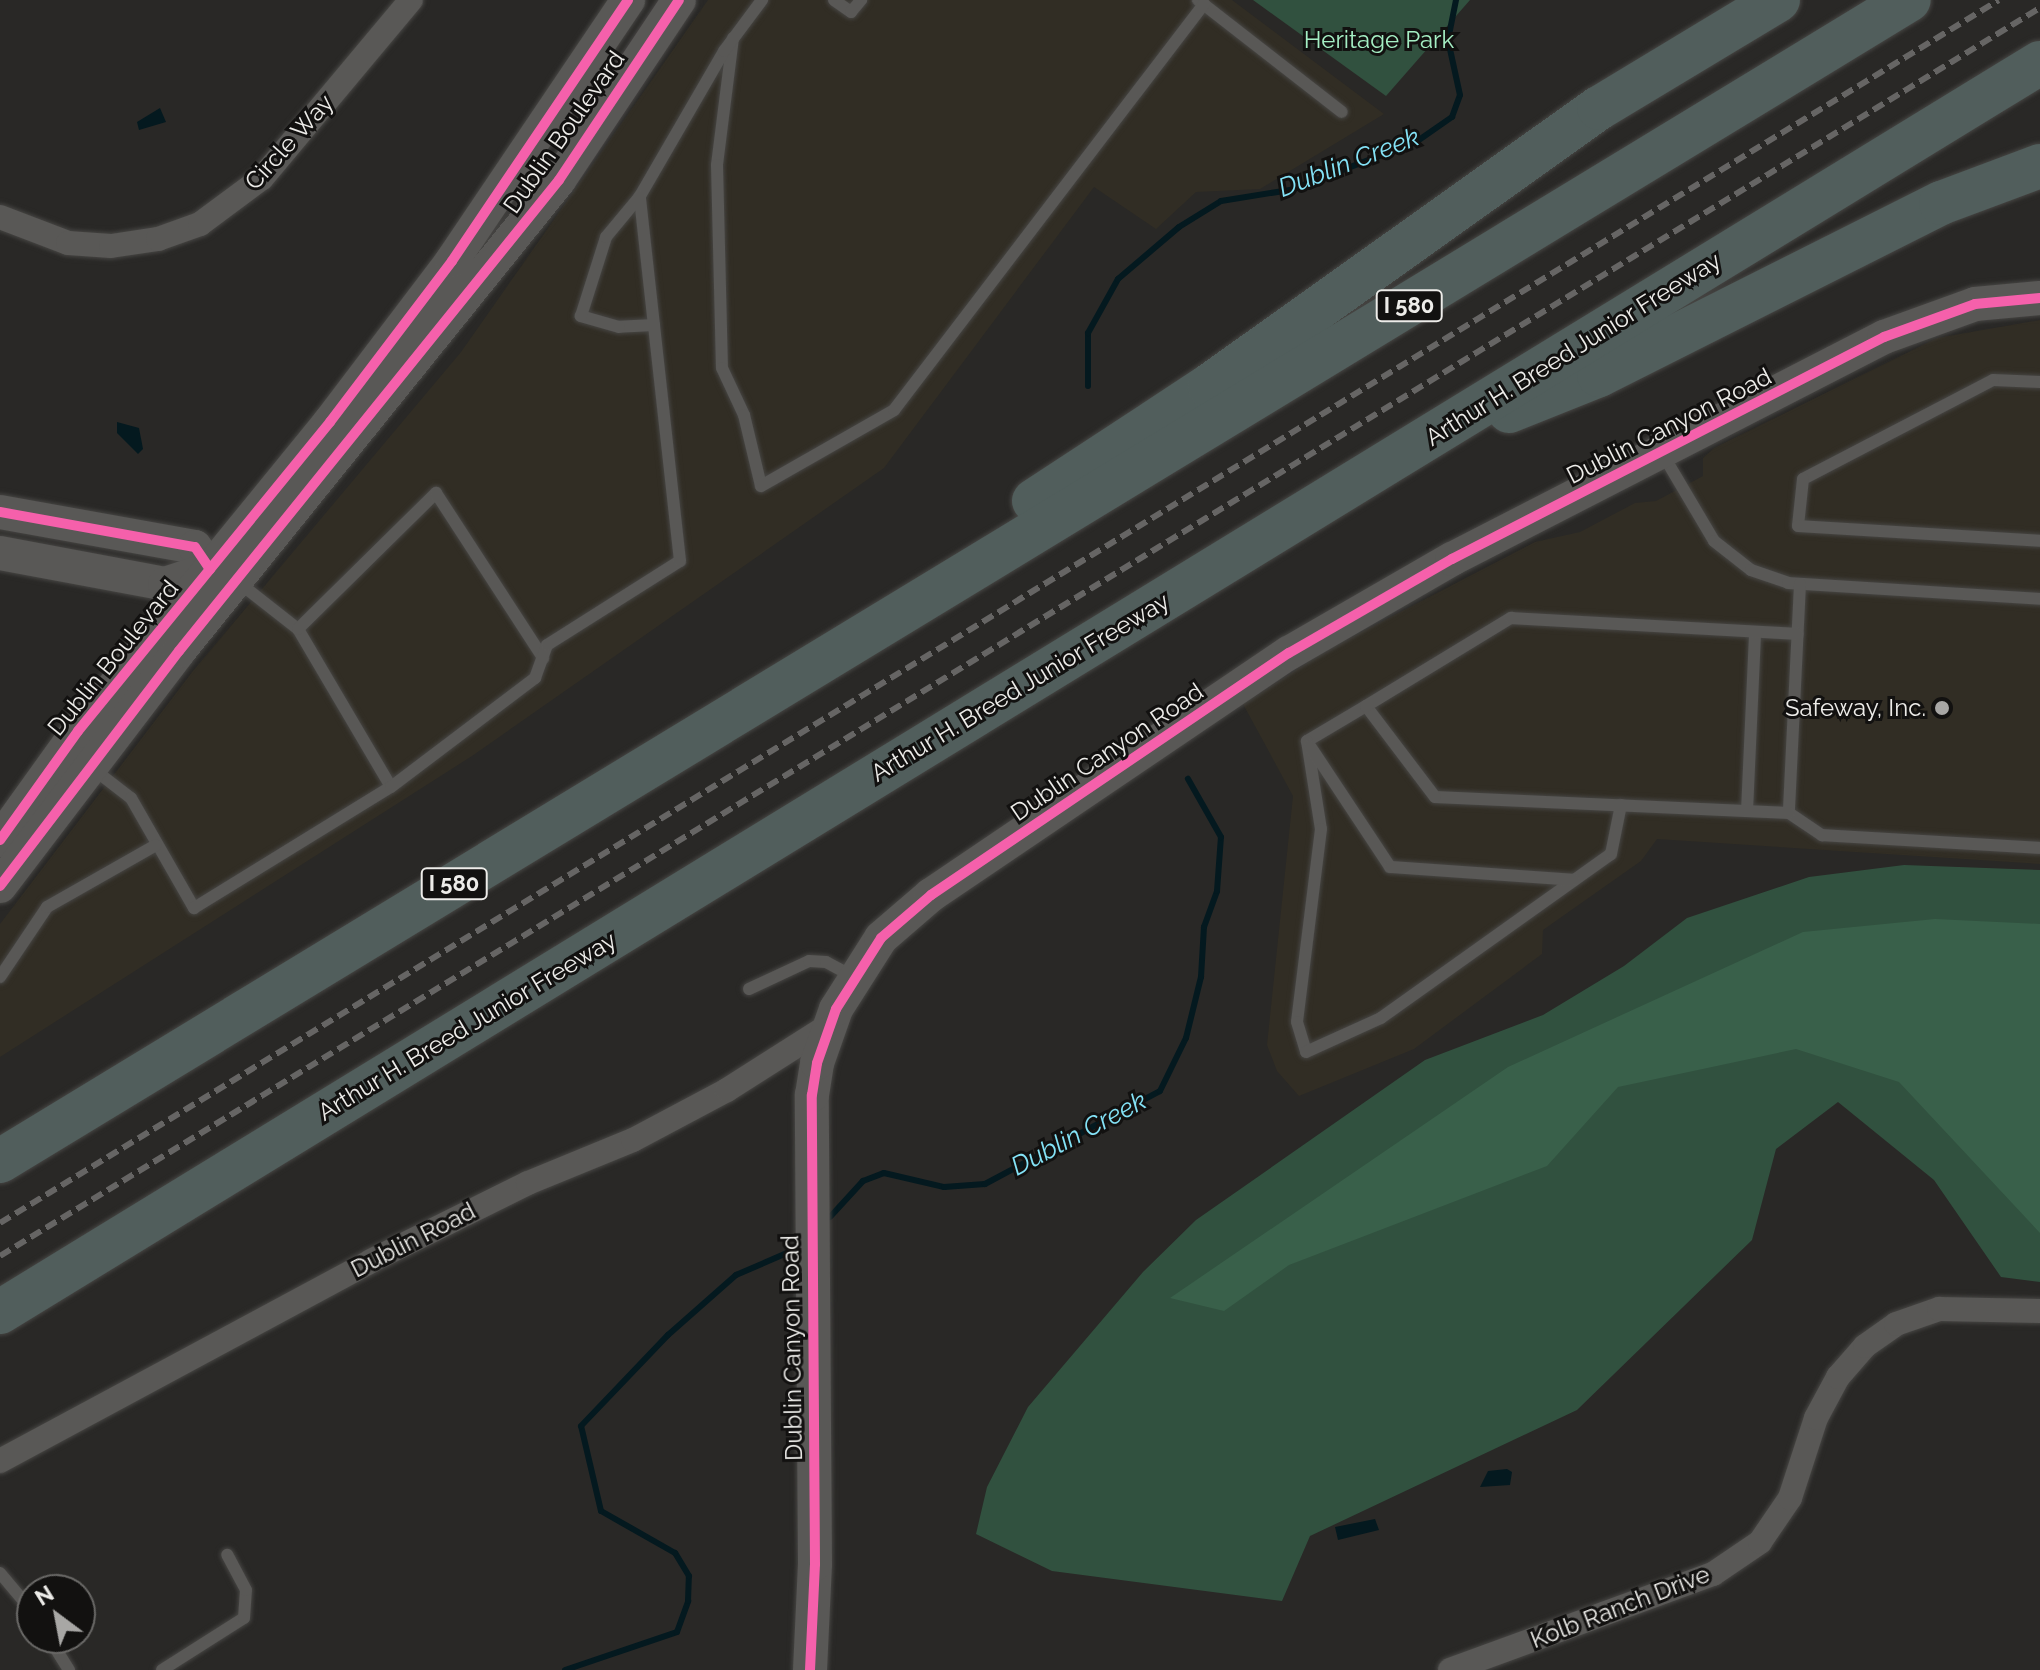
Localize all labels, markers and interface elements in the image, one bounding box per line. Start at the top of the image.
park label: Heritage Park [1304,26,1454,54]
street label: Dublin Boulevard [497,45,631,219]
street label: Circle Way [238,88,340,196]
water label: Dublin Creek [1274,122,1424,204]
street label: Arthur H. Breed Junior Freeway [1419,245,1727,453]
road number: I 580 [1375,288,1443,324]
street label: Dublin Canyon Road [1562,362,1776,490]
street label: Dublin Boulevard [42,575,184,741]
street label: Arthur H. Breed Junior Freeway [865,586,1175,788]
street label: Dublin Canyon Road [1005,677,1209,827]
place label: Safeway, Inc. [1785,694,1926,722]
marker: Safeway, Inc. [1933,699,1951,717]
road number: I 580 [420,866,488,902]
street label: Arthur H. Breed Junior Freeway [312,925,622,1127]
water label: Dublin Creek [1006,1085,1152,1183]
street label: Dublin Road [346,1196,480,1284]
street label: Dublin Canyon Road [776,1235,808,1461]
street label: Kolb Ranch Drive [1526,1560,1714,1654]
north arrow [16,1574,96,1654]
text: N [30,1580,58,1611]

